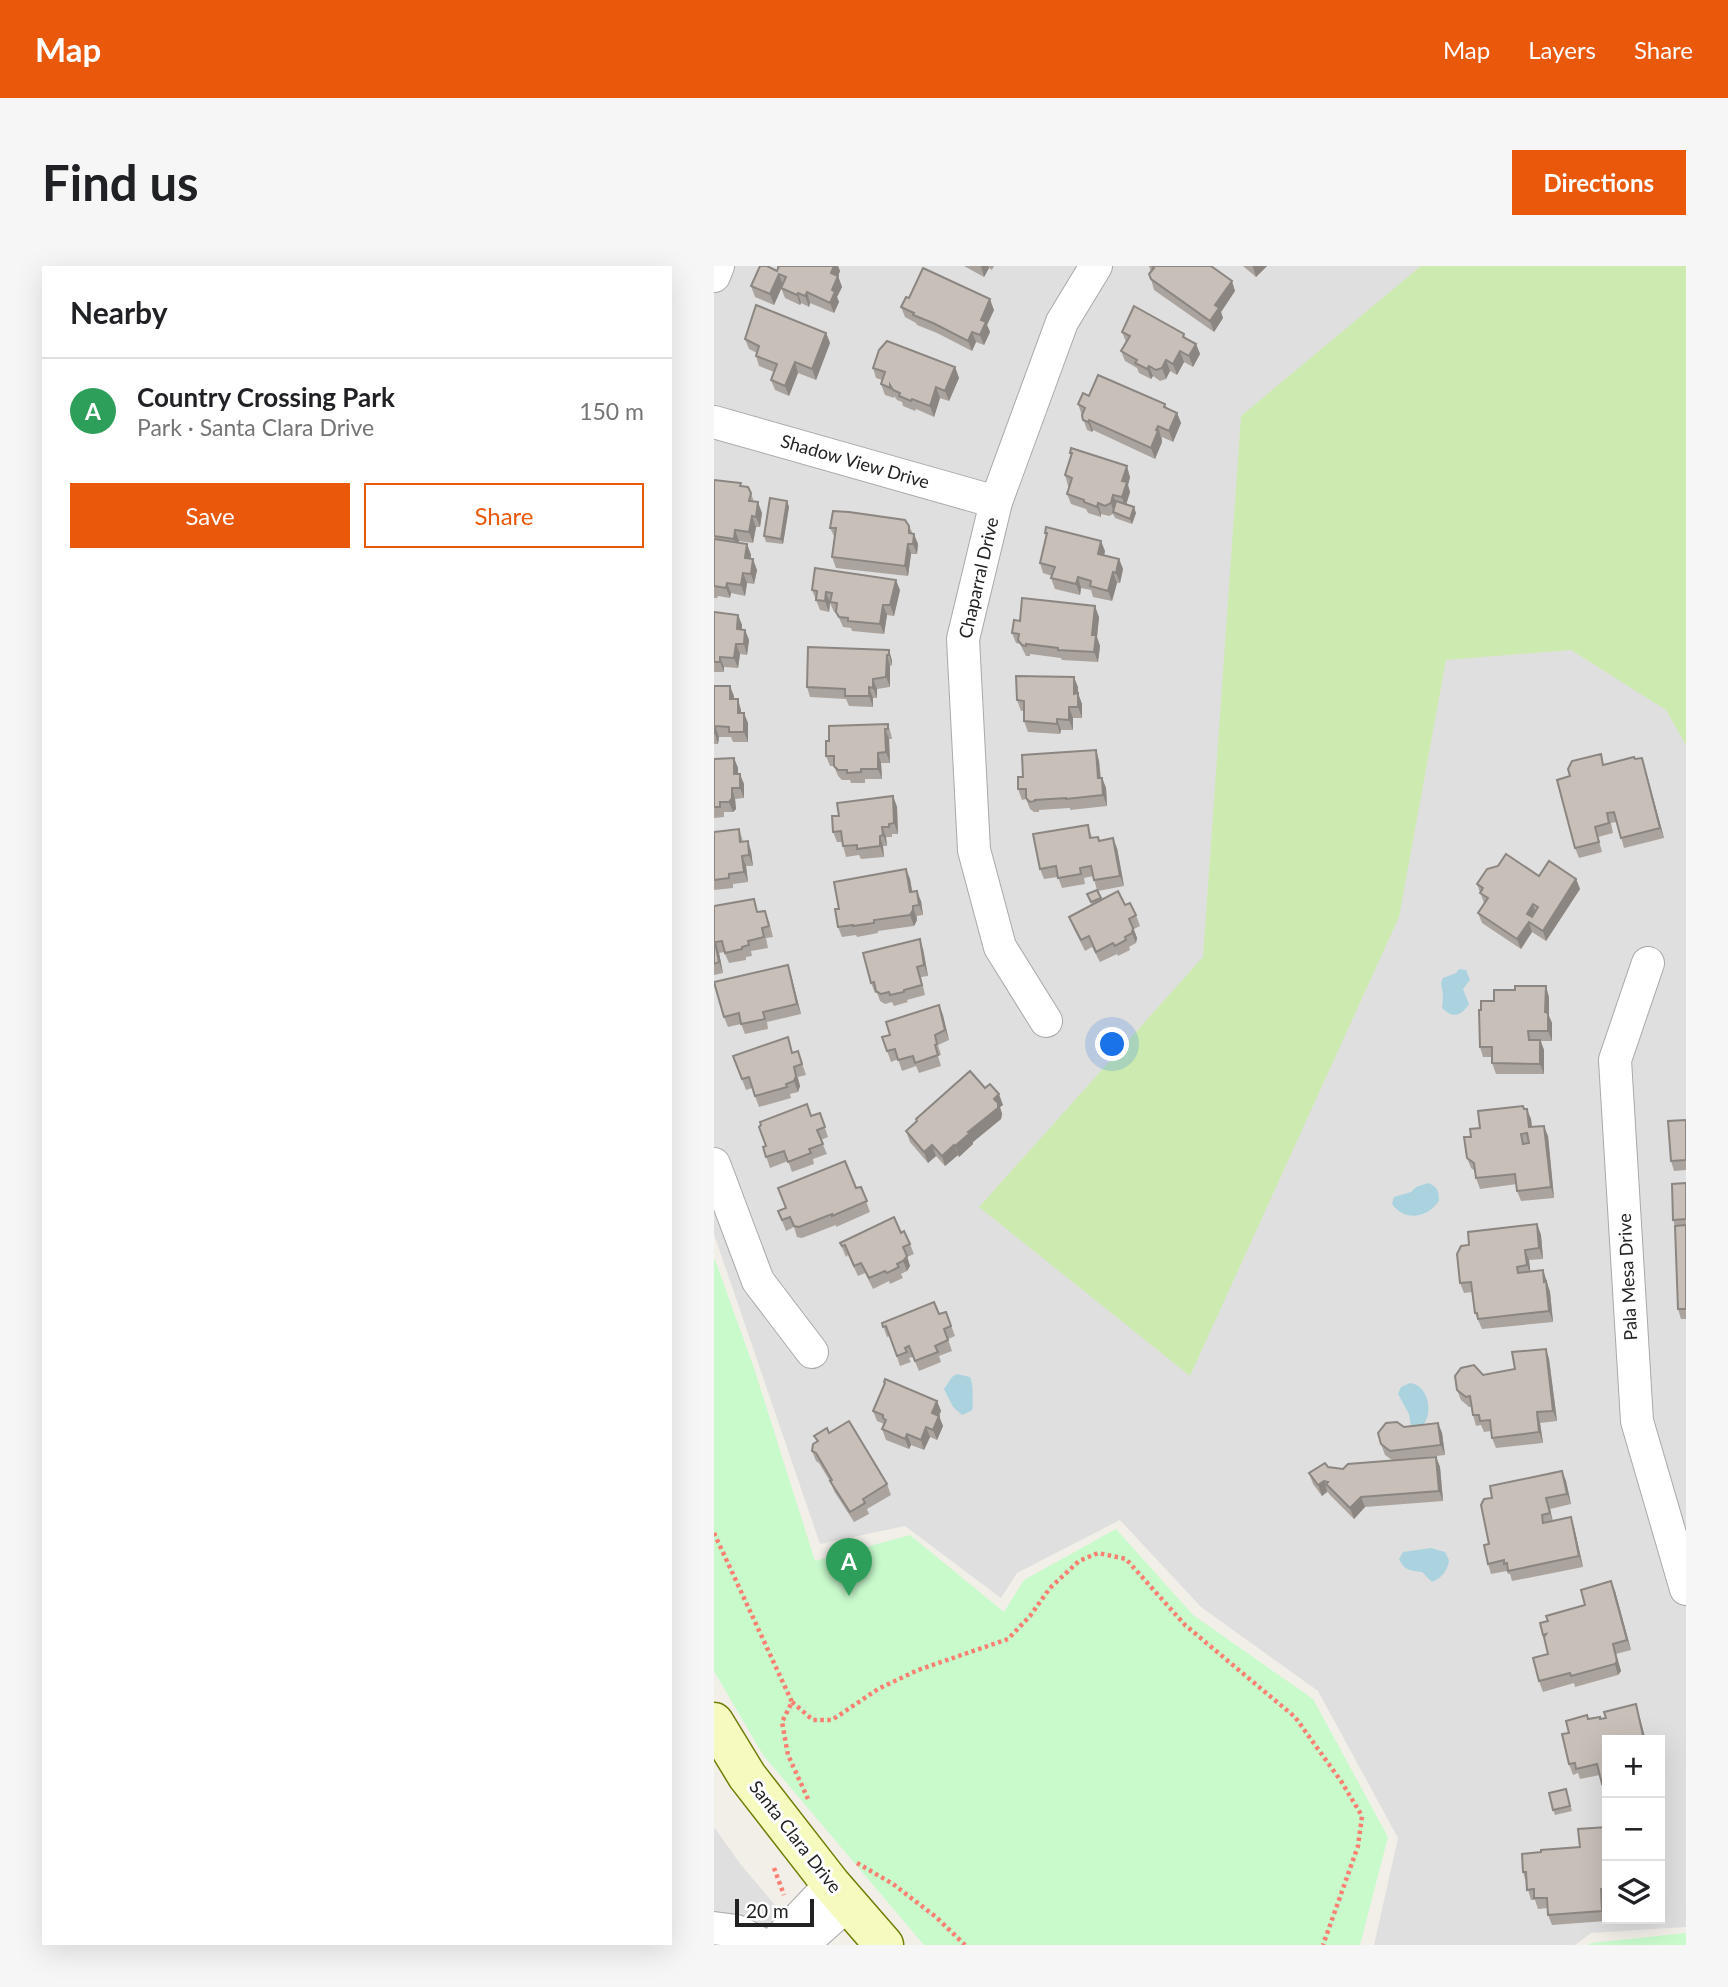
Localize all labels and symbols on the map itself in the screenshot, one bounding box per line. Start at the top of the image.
street label: Shadow View Drive [778,429,932,493]
street label: Chaparral Drive [953,515,1003,641]
your location [1095,1027,1129,1061]
street label: Pala Mesa Drive [1613,1213,1641,1341]
pin: A [826,1538,872,1596]
street label: Santa Clara Drive [745,1776,847,1897]
scale bar [735,1896,814,1928]

